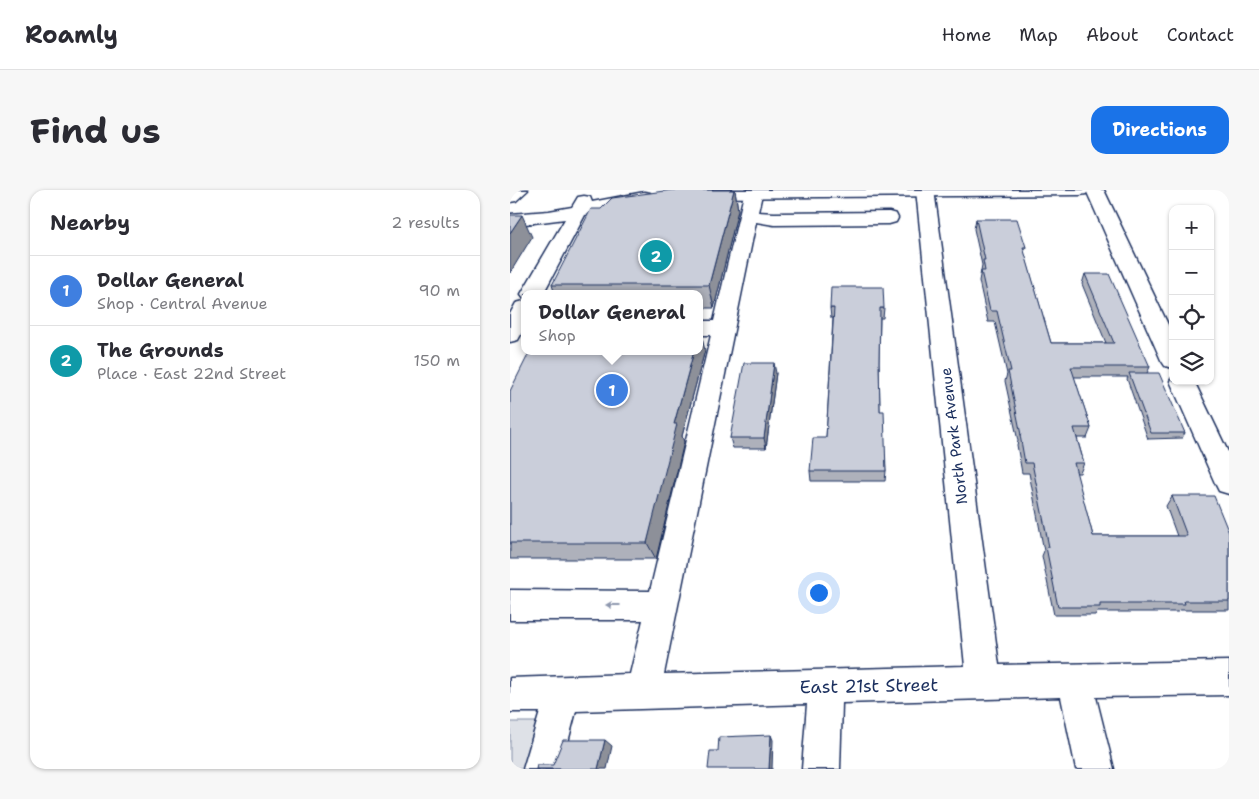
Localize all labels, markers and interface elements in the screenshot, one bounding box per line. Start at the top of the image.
text: Roamly [25,19,118,51]
text: Home [942,23,991,47]
text: Map [1019,23,1058,47]
text: About [1086,23,1139,47]
text: Contact [1167,23,1234,47]
button: Directions [1091,106,1229,154]
text: Find us [30,107,161,154]
map controls [1169,205,1214,385]
button: + [1169,205,1214,250]
text: Nearby [50,209,130,237]
text: 2 results [391,212,460,233]
pin: 2 [640,237,672,275]
button: − [1169,250,1214,295]
text: Dollar General [97,268,244,293]
text: 1 [62,280,70,301]
text: 90 m [419,280,460,301]
popup [521,290,703,355]
text: Shop · Central Avenue [97,293,268,314]
button: locate [1169,295,1214,340]
text: Dollar General [539,300,686,325]
text: Shop [539,325,576,346]
text: The Grounds [97,338,224,363]
button: layers [1169,340,1214,385]
text: 2 [60,350,72,371]
text: 150 m [413,350,460,371]
text: Place · East 22nd Street [97,363,286,384]
street label: North Park Avenue [936,366,972,506]
pin: 1 [596,371,628,409]
your location [806,580,832,606]
one-way arrow [605,601,621,609]
street label: East 21st Street [799,673,939,699]

